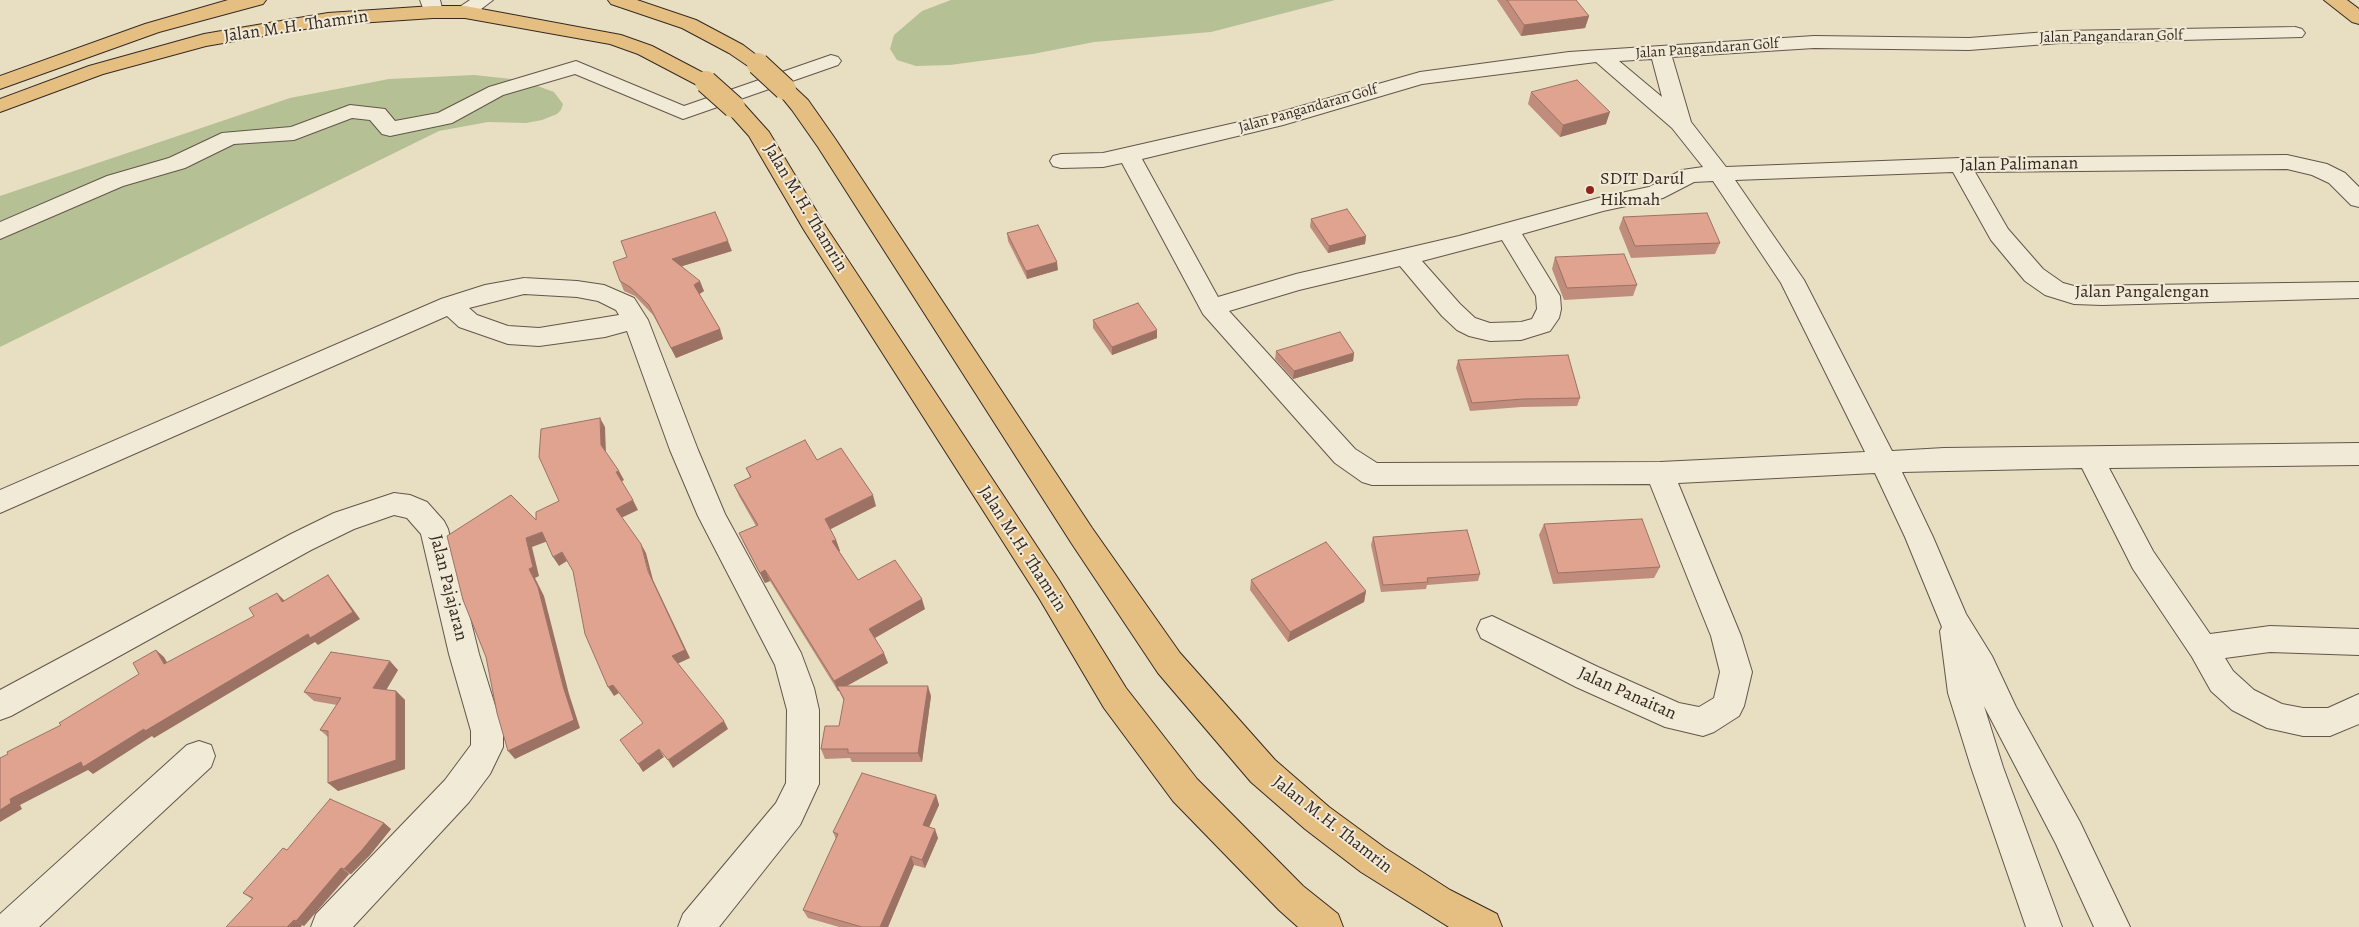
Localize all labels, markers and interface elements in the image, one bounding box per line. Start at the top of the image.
street label: Jalan M.H. Thamrin [222,6,370,48]
street label: Jalan Pangandaran Golf [2039,27,2183,47]
street label: Jalan Pangandaran Golf [1635,35,1779,63]
street label: Jalan Pangandaran Golf [1237,81,1379,137]
street label: Jalan M.H. Thamrin [758,140,852,276]
street label: Jalan Palimanan [1959,153,2079,177]
place label: SDIT Darul Hikmah [1600,169,1684,212]
marker: SDIT Darul Hikmah [1584,184,1596,196]
street label: Jalan Pangalengan [2075,282,2209,304]
street label: Jalan M.H. Thamrin [973,482,1071,616]
street label: Jalan Pajajaran [424,533,472,643]
street label: Jalan Panaitan [1574,663,1680,725]
street label: Jalan M.H. Thamrin [1268,772,1396,878]

